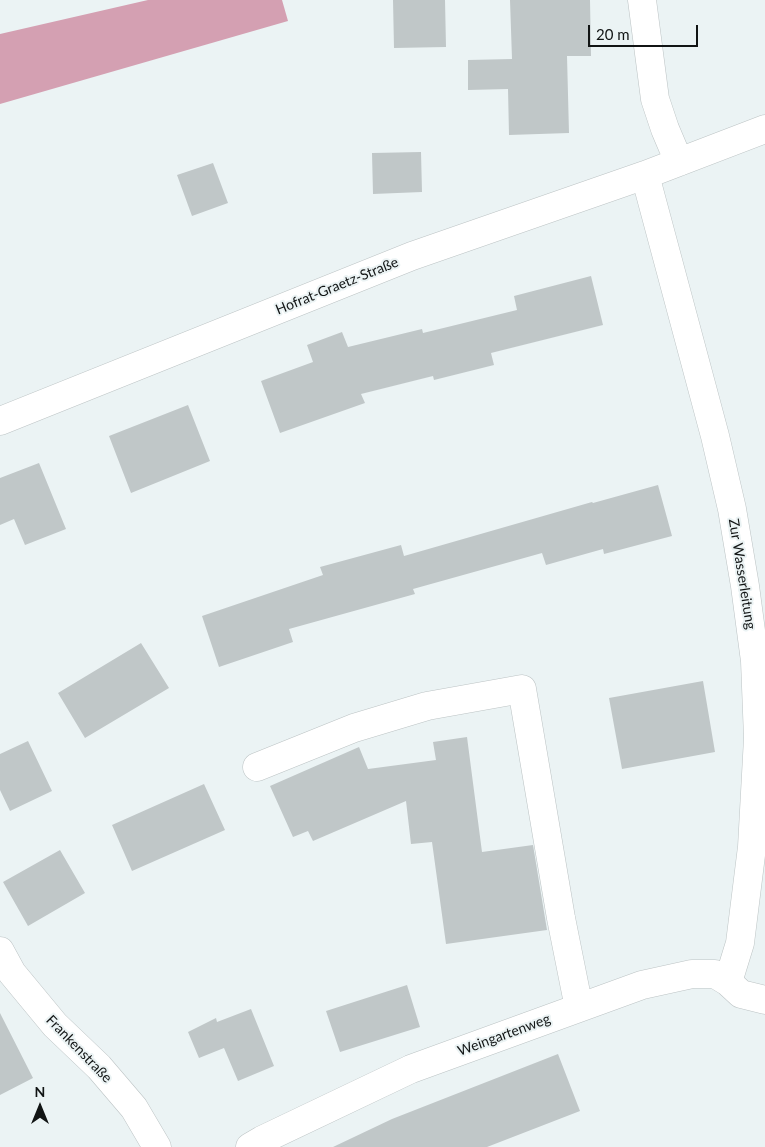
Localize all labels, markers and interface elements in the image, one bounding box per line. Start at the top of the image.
scale bar [590,15,700,47]
text: 20 m [596,25,630,43]
street label: Hofrat-Graetz-Straße [273,254,401,318]
street label: Zur Wasserleitung [725,517,759,631]
street label: Weingartenweg [455,1010,553,1060]
street label: Frankenstraße [43,1012,115,1086]
north arrow [15,1082,65,1132]
text: N [35,1083,45,1100]

